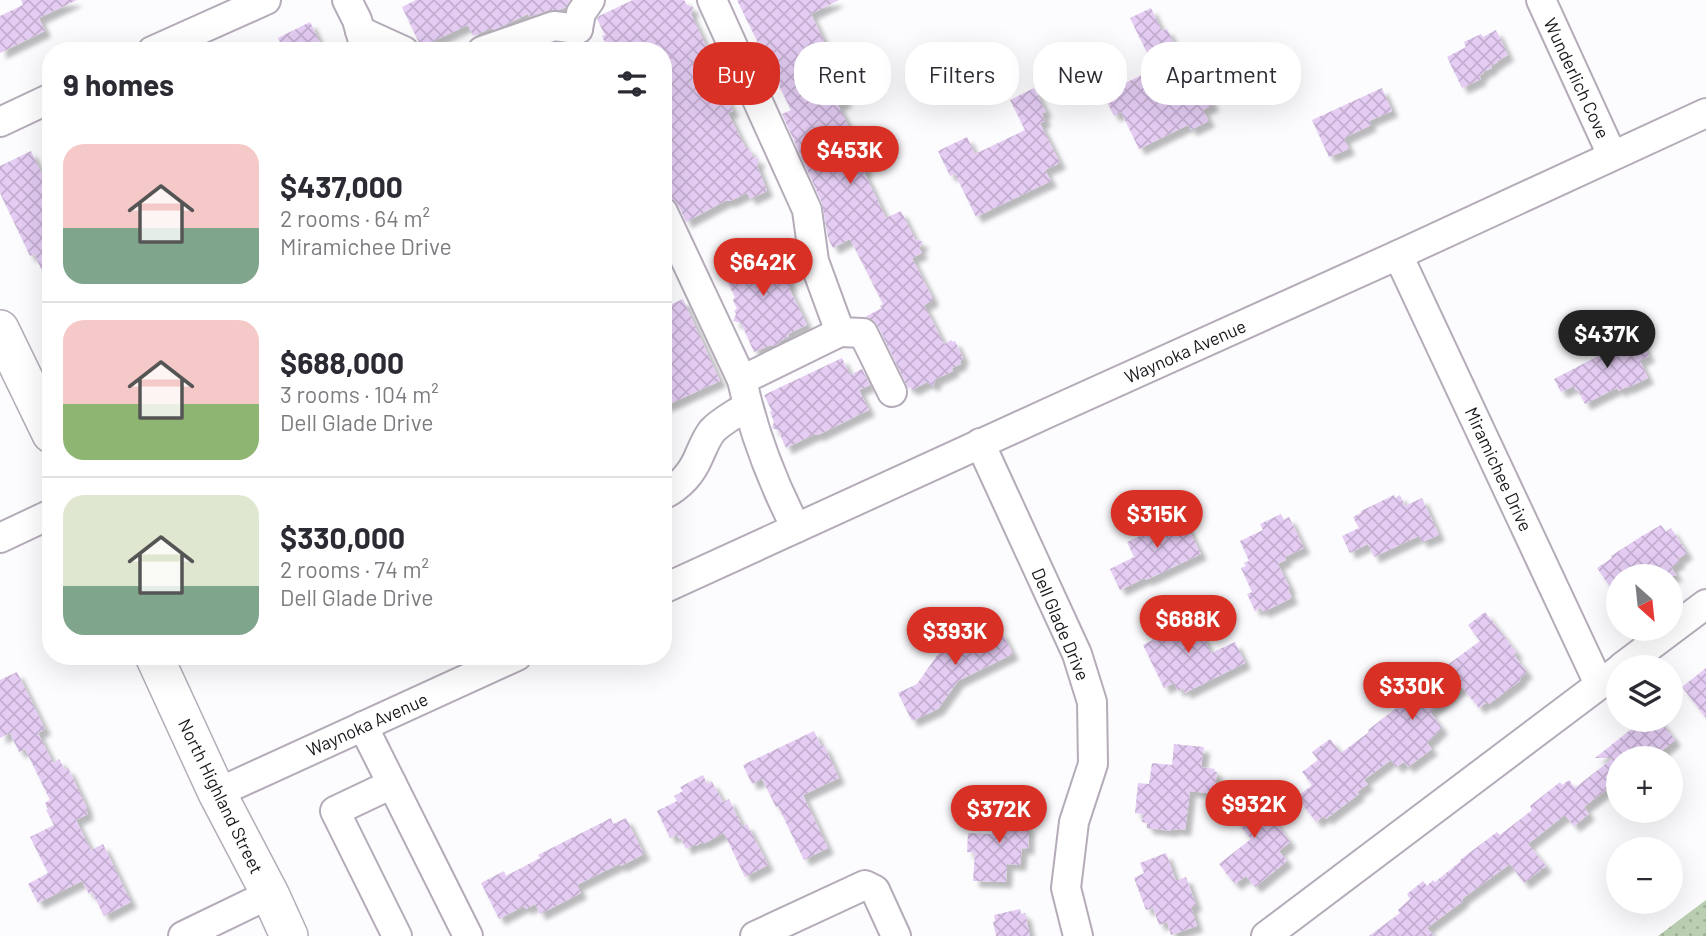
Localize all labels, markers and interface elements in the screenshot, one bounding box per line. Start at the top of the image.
street label: Wunderlich Cove [1539,14,1615,142]
chip: Buy [693,42,780,105]
chip: Rent [794,42,891,105]
chip: Filters [905,42,1019,105]
chip: New [1033,42,1127,105]
chip: Apartment [1141,42,1301,105]
icon: filters [613,65,651,103]
text: 9 homes [63,66,174,102]
pin: $453K [801,127,899,186]
text: $453K [817,135,883,163]
text: $437,000 [280,168,403,204]
icon: home [119,172,203,256]
text: 2 rooms · 64 m² [280,204,430,232]
text: Miramichee Drive [280,232,452,260]
pin: $642K [714,238,812,298]
text: $642K [730,247,796,275]
pin: $437K [1558,310,1656,370]
street label: Waynoka Avenue [1121,314,1249,388]
text: $437K [1574,319,1640,347]
text: $688,000 [280,344,404,380]
icon: home [119,348,203,432]
text: 3 rooms · 104 m² [280,380,439,408]
street label: Miramichee Drive [1461,403,1537,535]
text: Dell Glade Drive [280,408,433,436]
pin: $315K [1108,490,1206,550]
text: $315K [1127,499,1187,527]
text: $330,000 [280,519,405,555]
icon: home [119,523,203,607]
text: 2 rooms · 74 m² [280,555,429,583]
street label: Dell Glade Drive [1027,564,1095,684]
north arrow [1606,564,1684,640]
map controls [1606,564,1683,914]
text: Dell Glade Drive [280,583,433,611]
pin: $688K [1139,596,1237,655]
text: $688K [1156,604,1220,632]
pin: $393K [906,608,1004,667]
text: $393K [923,616,987,644]
button: layers [1606,655,1683,732]
pin: $330K [1363,662,1461,722]
text: $330K [1379,671,1445,699]
street label: Waynoka Avenue [303,687,431,761]
street label: North Highland Street [174,715,268,877]
button: + [1606,746,1683,823]
pin: $932K [1205,780,1303,840]
pin: $372K [950,786,1048,845]
text: $932K [1221,789,1287,817]
text: $372K [967,794,1031,822]
button: − [1606,837,1683,914]

